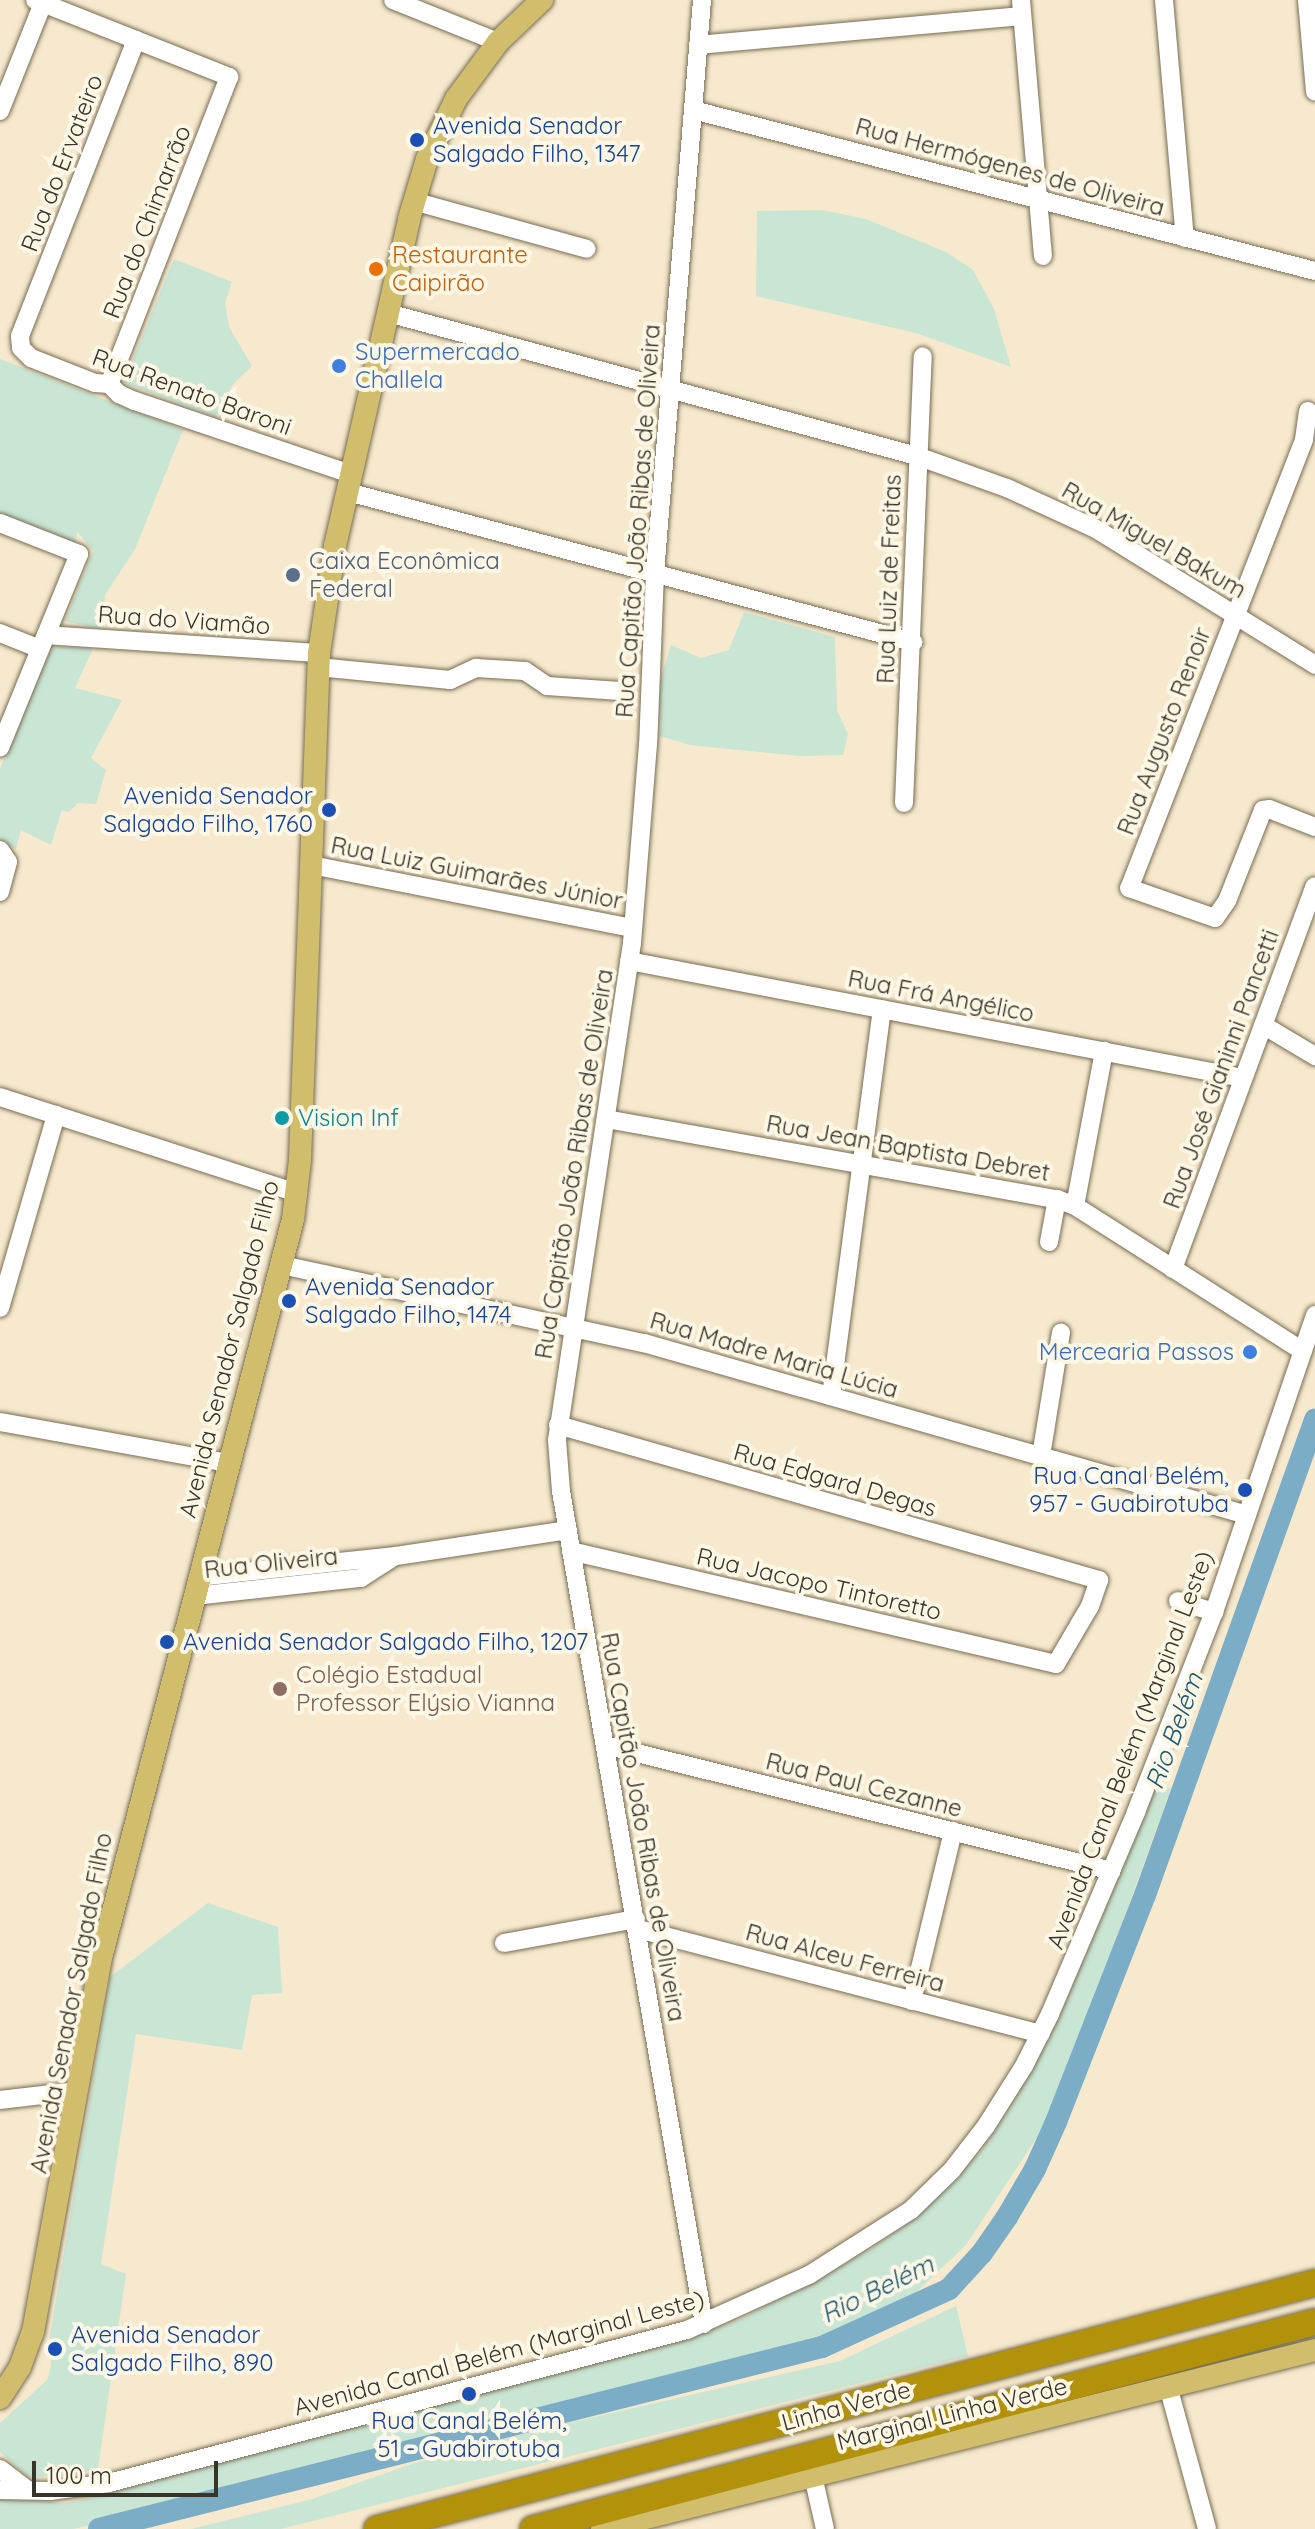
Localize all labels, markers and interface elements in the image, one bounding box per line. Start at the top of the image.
street label: Rua do Ervateiro [15,70,109,256]
place label: Avenida Senador Salgado Filho, 1347 [433,112,641,168]
street label: Rua Hermógenes de Oliveira [852,112,1168,222]
street label: Rua do Chimarrão [97,121,197,323]
marker: Avenida Senador Salgado Filho, 1347 [408,131,426,149]
place label: Restaurante Caipirão [392,241,528,297]
marker: Restaurante Caipirão [367,260,385,278]
street label: Rua Capitão João Ribas de Oliveira [610,323,666,719]
place label: Supermercado Challela [355,338,520,394]
street label: Rua Renato Baroni [88,343,296,441]
marker: Supermercado Challela [330,357,348,375]
street label: Rua Luiz de Freitas [871,474,907,684]
street label: Rua Miguel Bakum [1057,476,1251,604]
place label: Caixa Econômica Federal [309,547,500,603]
marker: Caixa Econômica Federal [284,566,302,584]
street label: Rua do Viamão [97,600,271,640]
street label: Rua Augusto Renoir [1111,623,1217,839]
place label: Avenida Senador Salgado Filho, 1760 [103,782,313,838]
marker: Avenida Senador Salgado Filho, 1760 [320,801,338,819]
street label: Rua Luiz Guimarães Júnior [328,831,626,915]
street label: Rua José Gianinni Pancetti [1157,925,1285,1213]
street label: Rua Frá Angélico [845,964,1037,1028]
street label: Rua Capitão João Ribas de Oliveira [529,967,619,1361]
place label: Vision Inf [298,1104,399,1132]
marker: Vision Inf [273,1109,291,1127]
street label: Rua Jean Baptista Debret [764,1109,1052,1187]
street label: Avenida Senador Salgado Filho [173,1177,285,1521]
place label: Avenida Senador Salgado Filho, 1474 [305,1273,511,1329]
marker: Avenida Senador Salgado Filho, 1474 [280,1292,298,1310]
street label: Rua Madre Maria Lúcia [647,1306,901,1404]
place label: Mercearia Passos [1039,1338,1234,1366]
marker: Mercearia Passos [1241,1343,1259,1361]
street label: Rua Edgard Degas [730,1437,940,1523]
place label: Rua Canal Belém, 957 - Guabirotuba [1029,1462,1229,1518]
marker: Rua Canal Belém, 957 - Guabirotuba [1236,1481,1254,1499]
street label: Rua Oliveira [203,1542,339,1584]
street label: Rua Jacopo Tintoretto [694,1542,944,1626]
street label: Avenida Canal Belém (Marginal Leste) [1041,1547,1219,1953]
place label: Avenida Senador Salgado Filho, 1207 [183,1628,588,1656]
street label: Rua Capitão João Ribas de Oliveira [595,1630,691,2024]
marker: Avenida Senador Salgado Filho, 1207 [158,1633,176,1651]
place label: Colégio Estadual Professor Elýsio Vianna [296,1661,555,1717]
water label: Rio Belém [1139,1669,1209,1793]
marker: Colégio Estadual Professor Elýsio Vianna [271,1680,289,1698]
street label: Rua Paul Cezanne [763,1747,965,1823]
street label: Avenida Senador Salgado Filho [24,1830,118,2176]
street label: Rua Alceu Ferreira [742,1918,948,1998]
water label: Rio Belém [816,2248,938,2330]
street label: Avenida Canal Belém (Marginal Leste) [291,2284,707,2422]
place label: Avenida Senador Salgado Filho, 890 [71,2321,274,2377]
marker: Avenida Senador Salgado Filho, 890 [46,2340,64,2358]
street label: Marginal Linha Verde [834,2371,1070,2457]
street label: Linha Verde [778,2375,914,2437]
marker: Rua Canal Belém, 51 - Guabirotuba [460,2385,478,2403]
place label: Rua Canal Belém, 51 - Guabirotuba [371,2407,567,2463]
scale bar [36,2445,222,2495]
text: 100 m [46,2460,112,2490]

